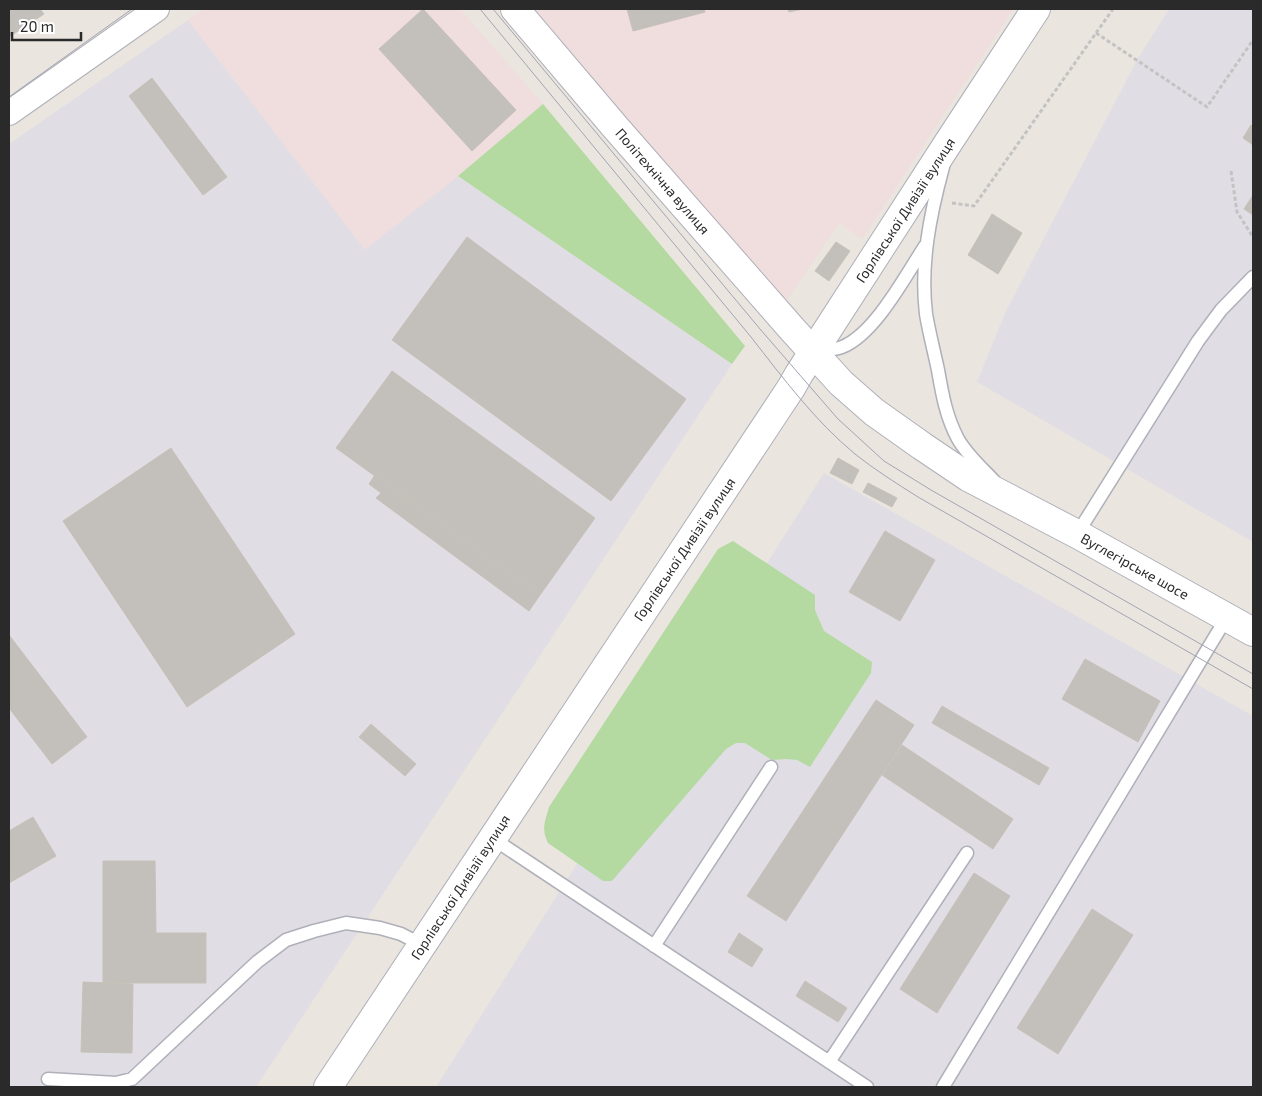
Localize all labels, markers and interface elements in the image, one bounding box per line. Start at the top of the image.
scale bar [12,10,81,42]
text: 20 m [20,17,54,35]
street label: Політехнічна вулиця [612,125,714,237]
street label: Горлівської Дивізії вулиця [852,134,958,286]
street label: Горлівської Дивізії вулиця [630,474,738,624]
street label: Вуглегірське шосе [1078,529,1192,603]
street label: Горлівської Дивізії вулиця [407,811,513,963]

